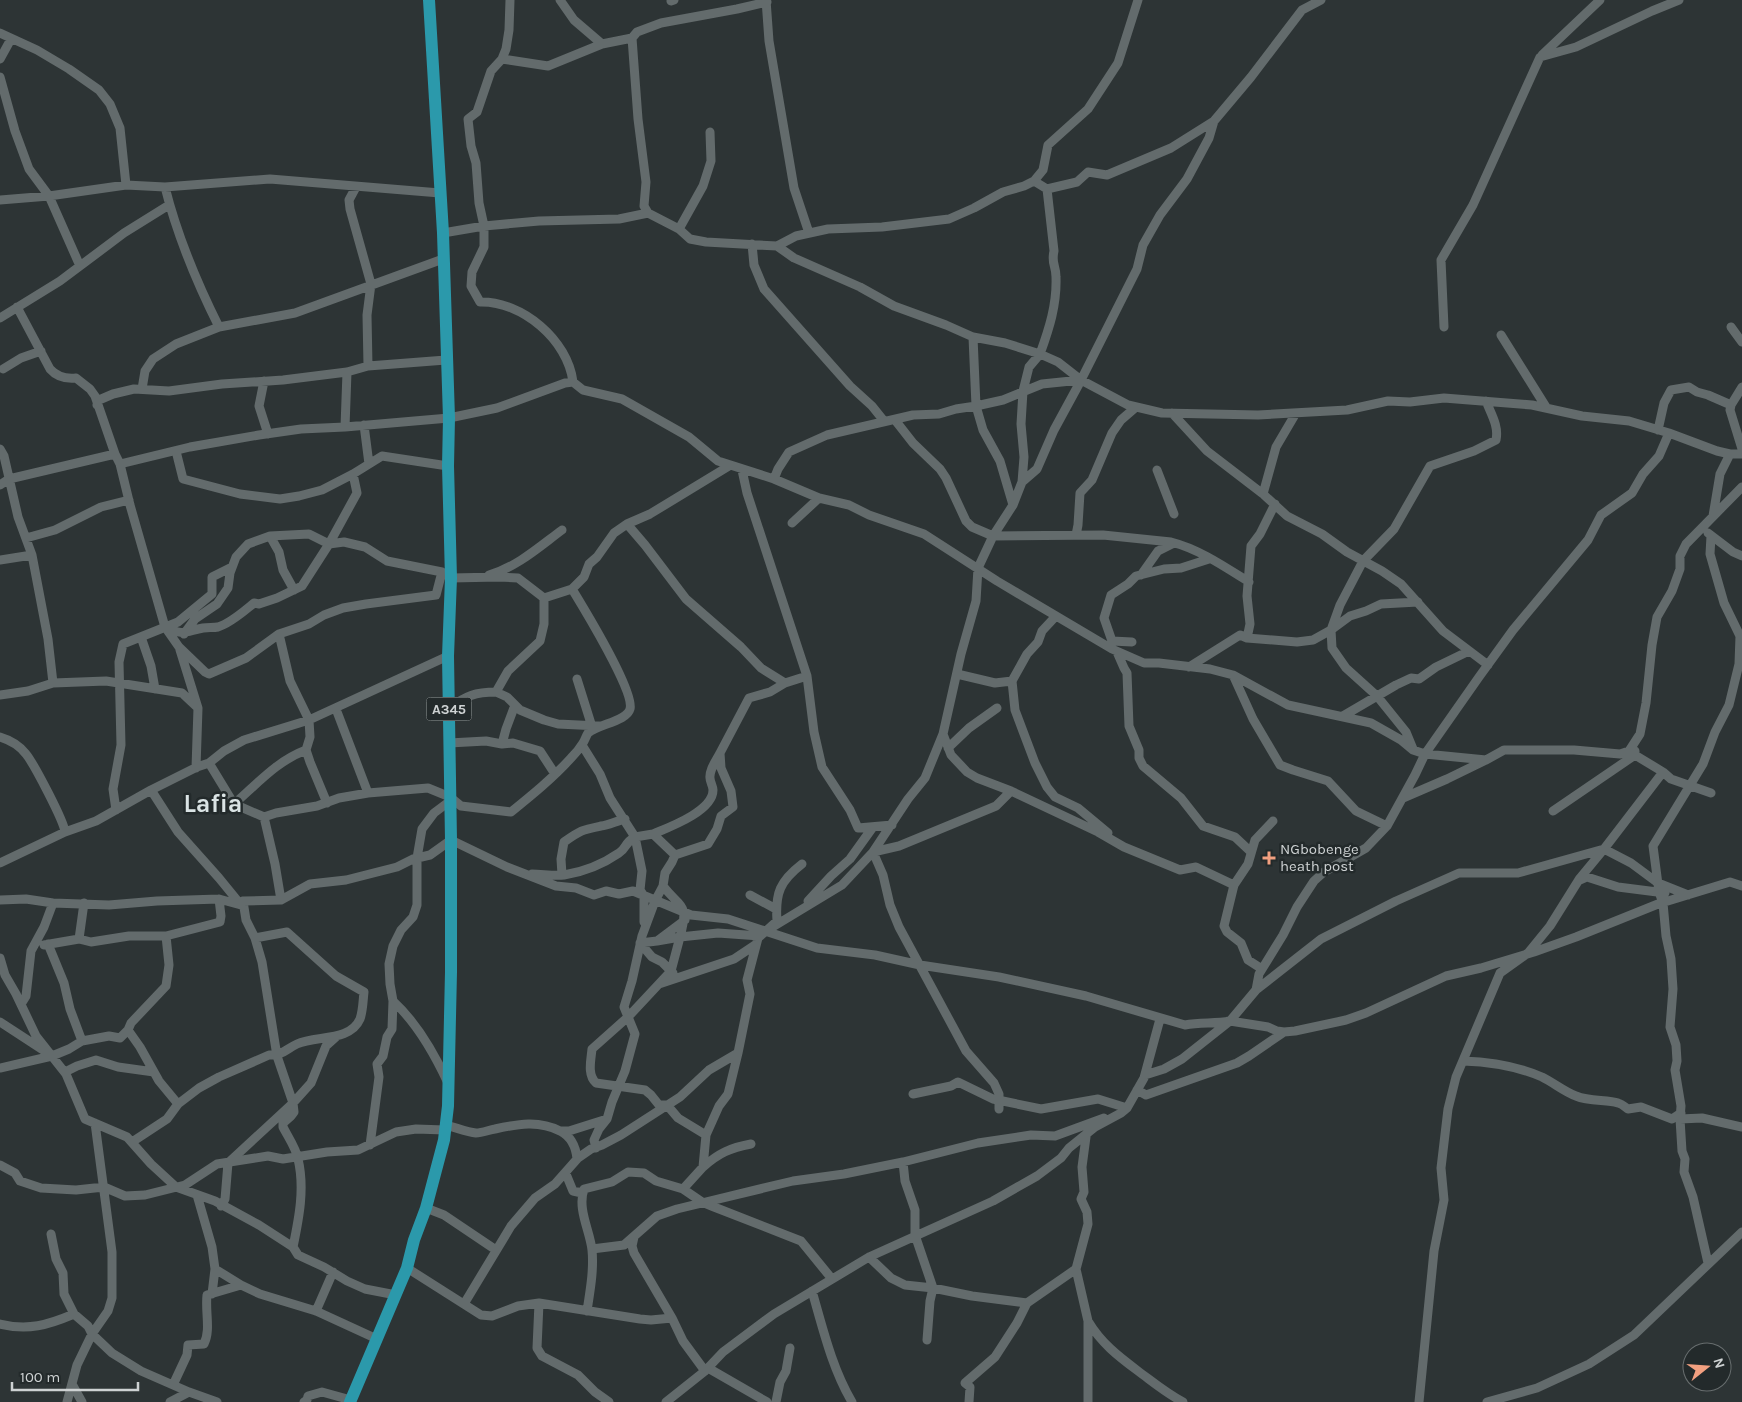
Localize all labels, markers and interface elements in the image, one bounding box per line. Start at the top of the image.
road number: A345 [426,698,472,721]
district label: Lafia [183,789,243,818]
place label: NGbobenge heath post [1280,840,1359,875]
marker: NGbobenge heath post [1262,851,1276,865]
north arrow [1682,1342,1732,1392]
text: N [1709,1356,1729,1371]
scale bar [12,1360,139,1392]
text: 100 m [20,1368,60,1386]

